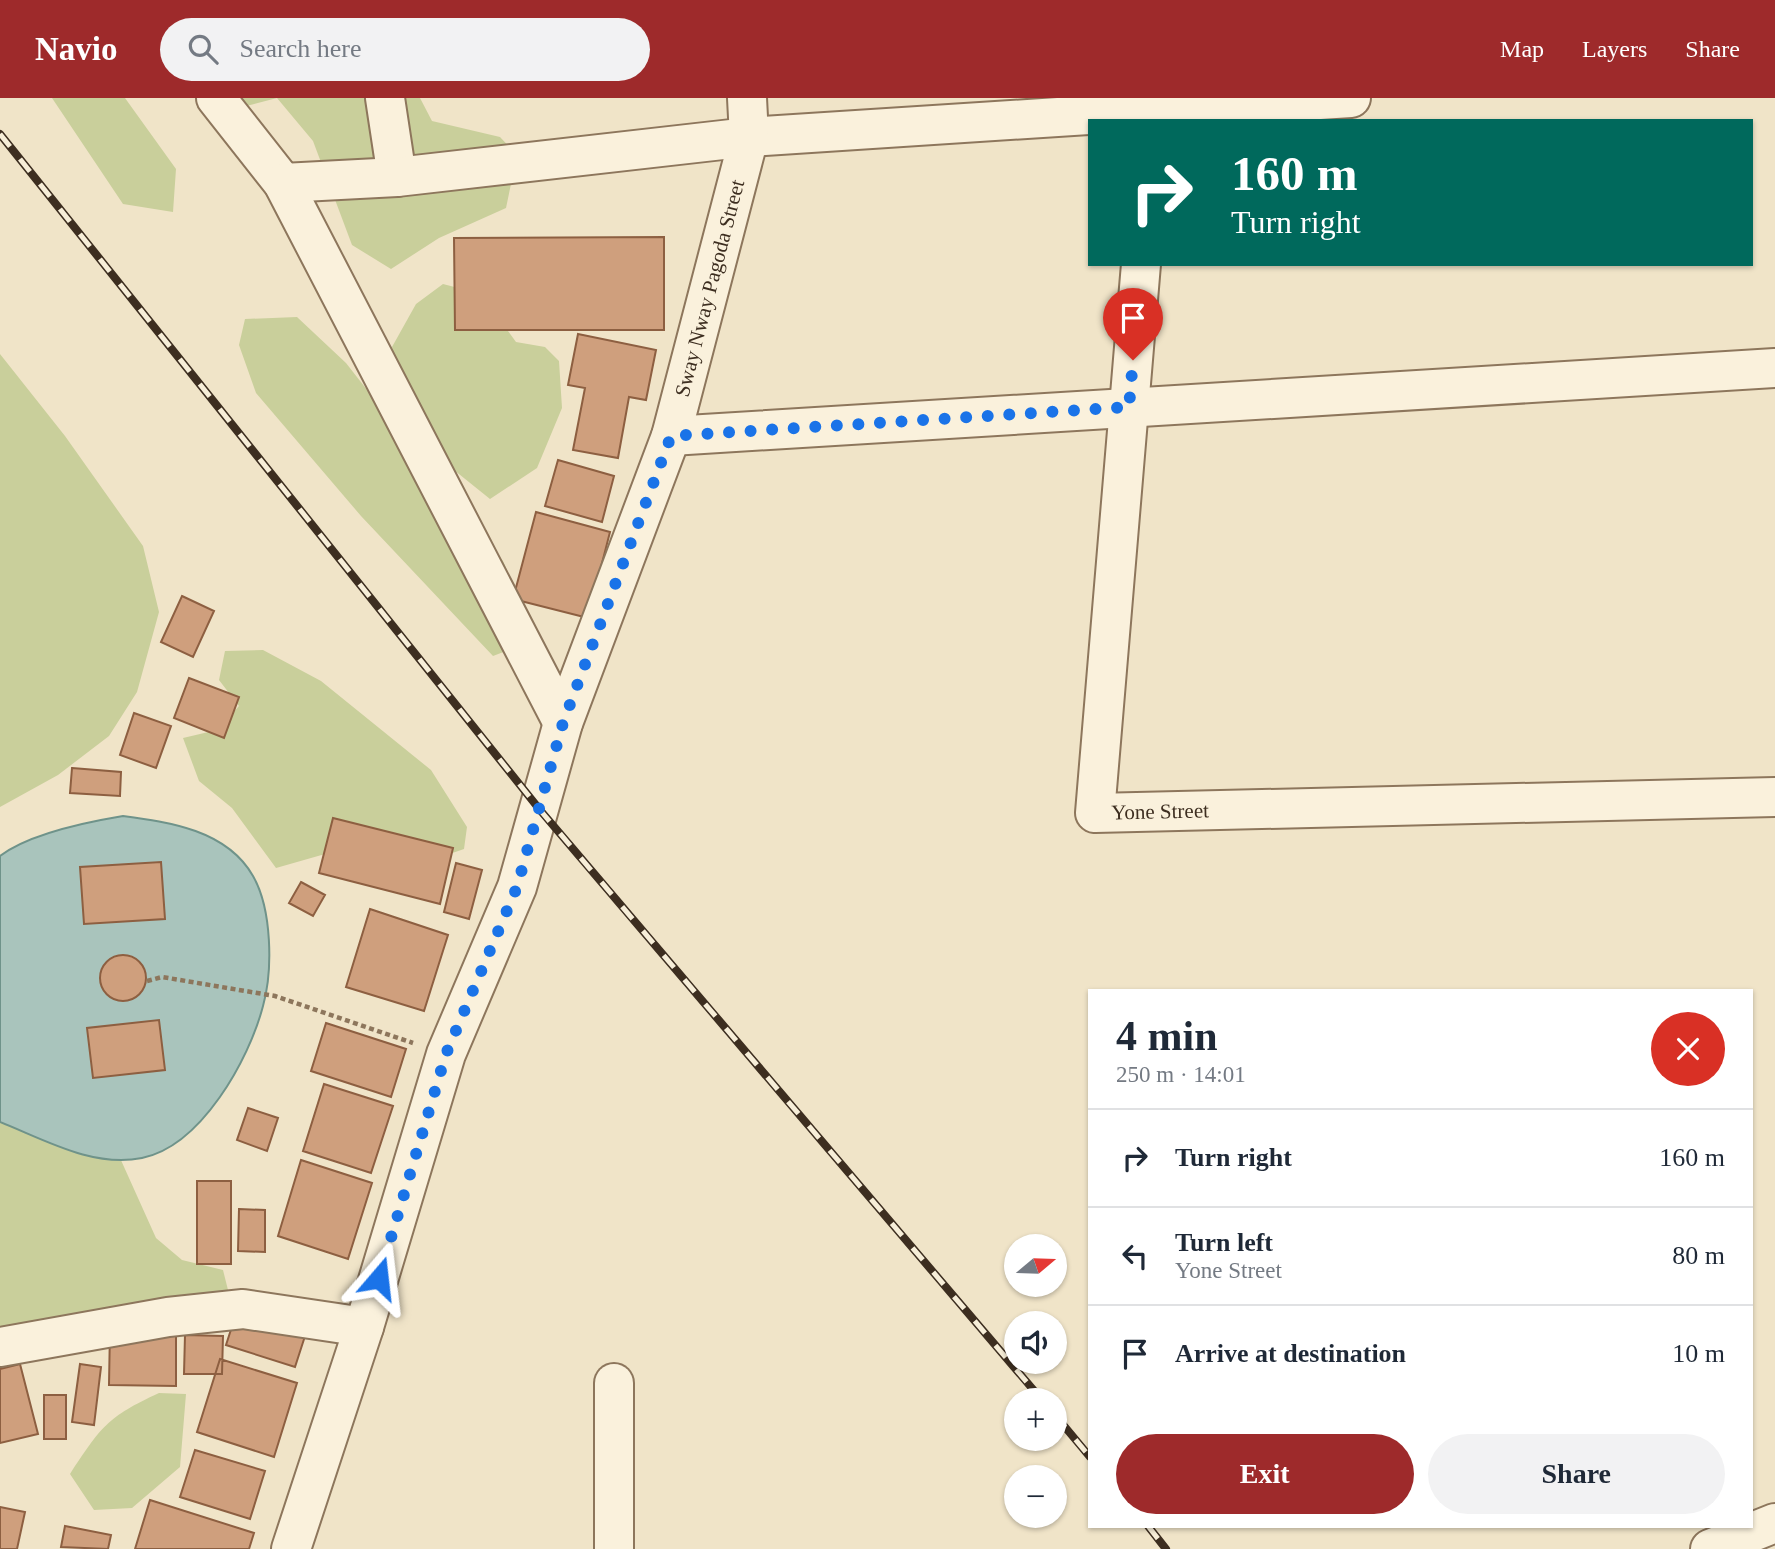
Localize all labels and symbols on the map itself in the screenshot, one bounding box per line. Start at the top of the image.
street label: Sway Nway Pagoda Street [670,177,749,399]
pin [1103,288,1163,360]
street label: Yone Street [1111,798,1209,825]
north arrow [1004,1234,1068,1297]
position arrow [342,1241,416,1315]

